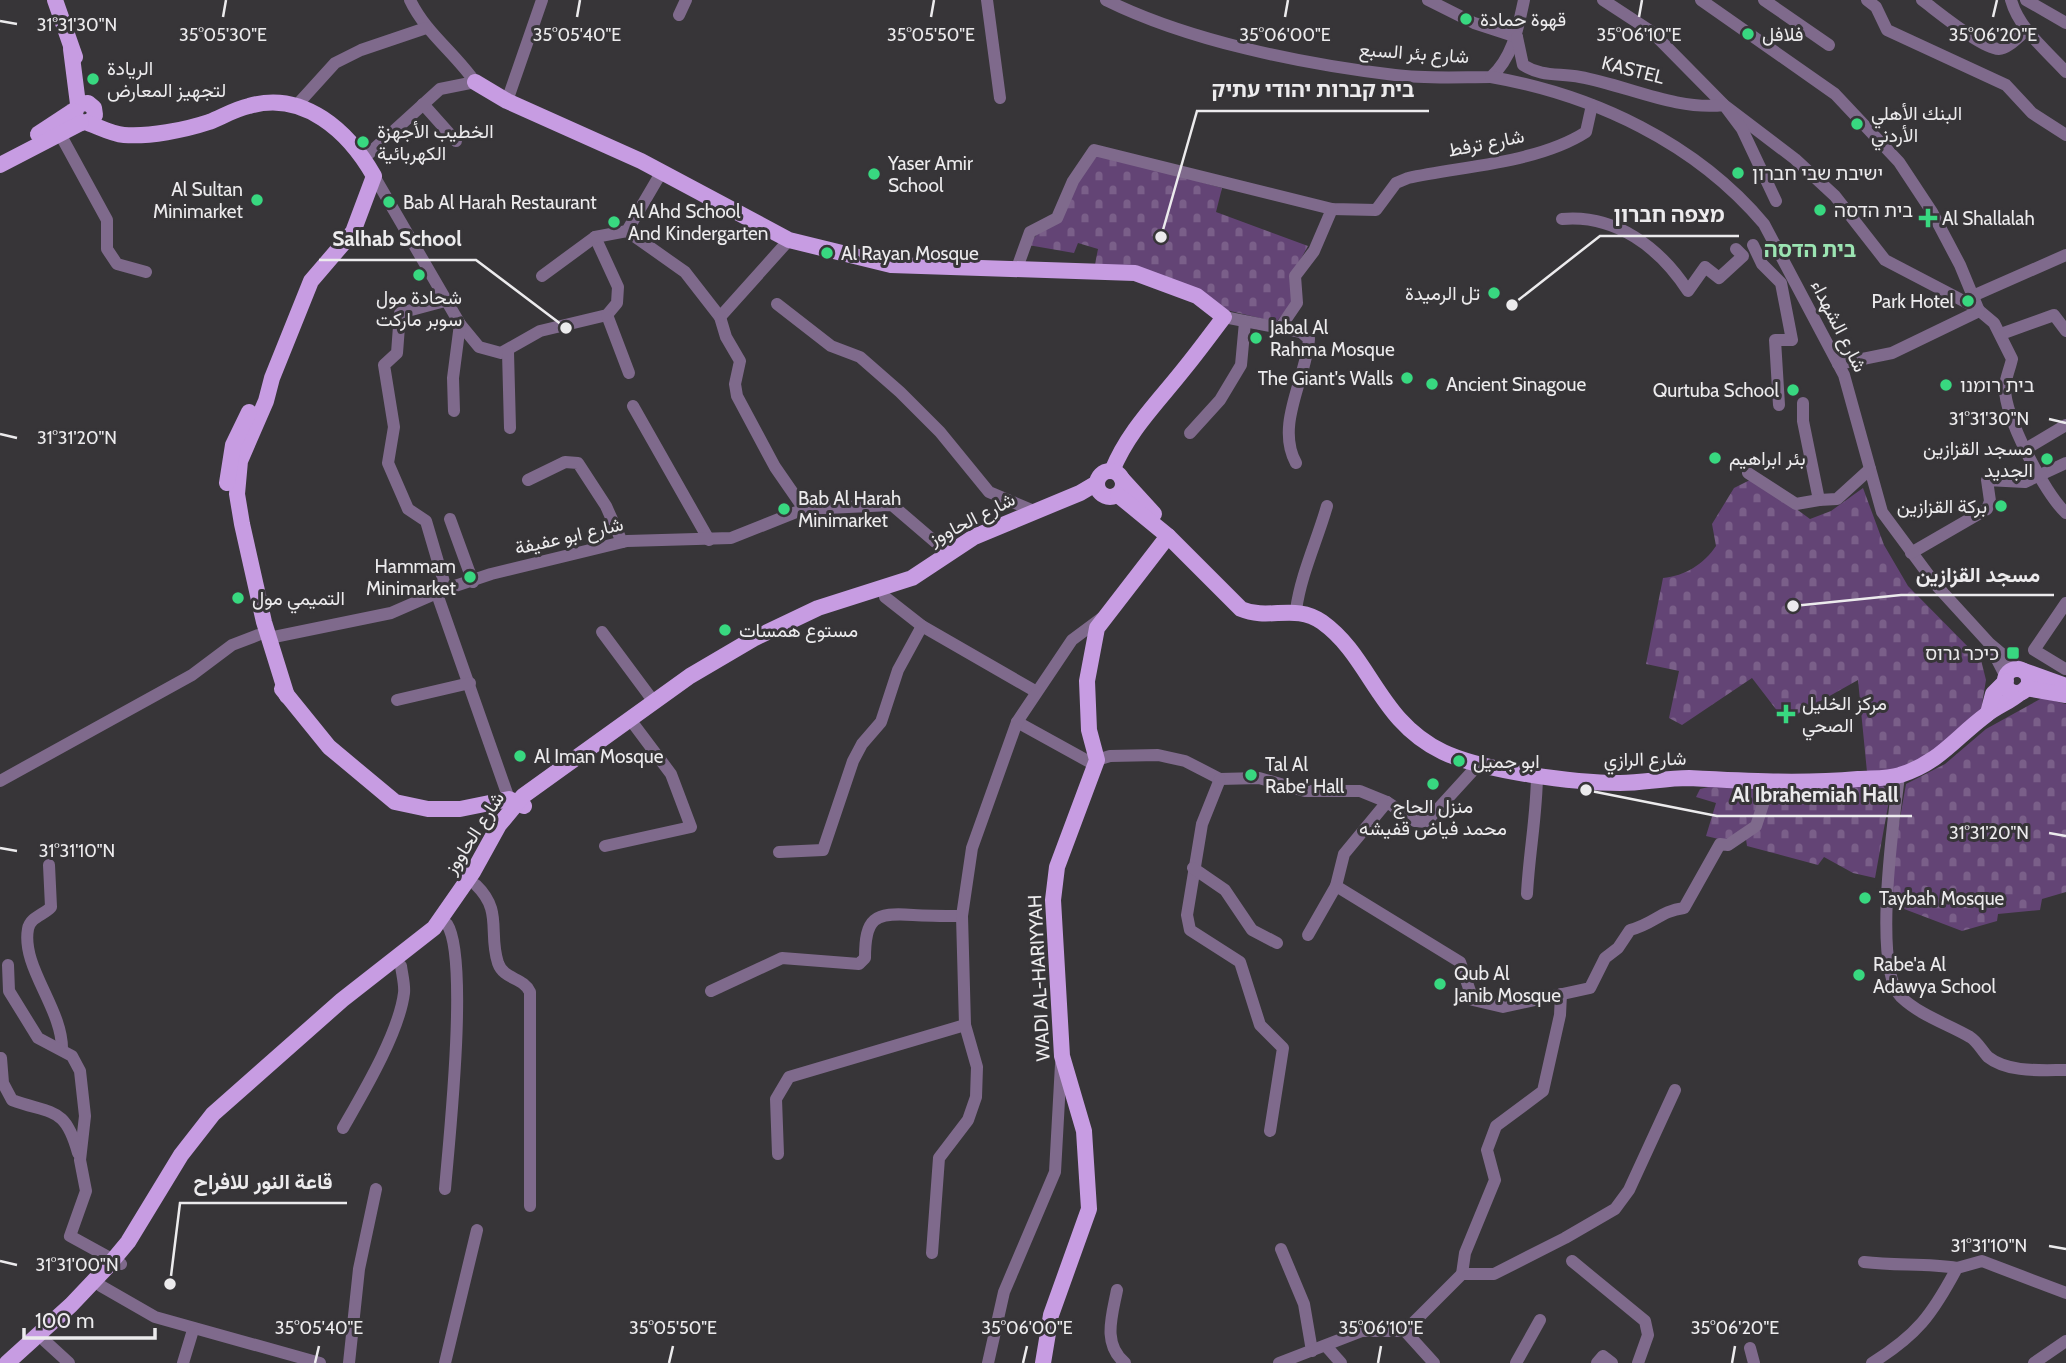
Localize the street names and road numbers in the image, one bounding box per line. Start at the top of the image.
street label: شارع بئر السبع [1358,38,1470,70]
street label: KASTEL [1599,51,1667,89]
street label: شارع ترفط [1446,124,1526,163]
street label: شارع الشهداء [1805,276,1872,376]
street label: شارع الحاووز [924,487,1019,552]
street label: شارع ابو عفيفة [512,512,626,561]
street label: شارع الرازي [1603,747,1687,775]
street label: شارع الحاووز [438,787,510,880]
street label: WADI AL-HARIYYAH [1023,894,1055,1062]

